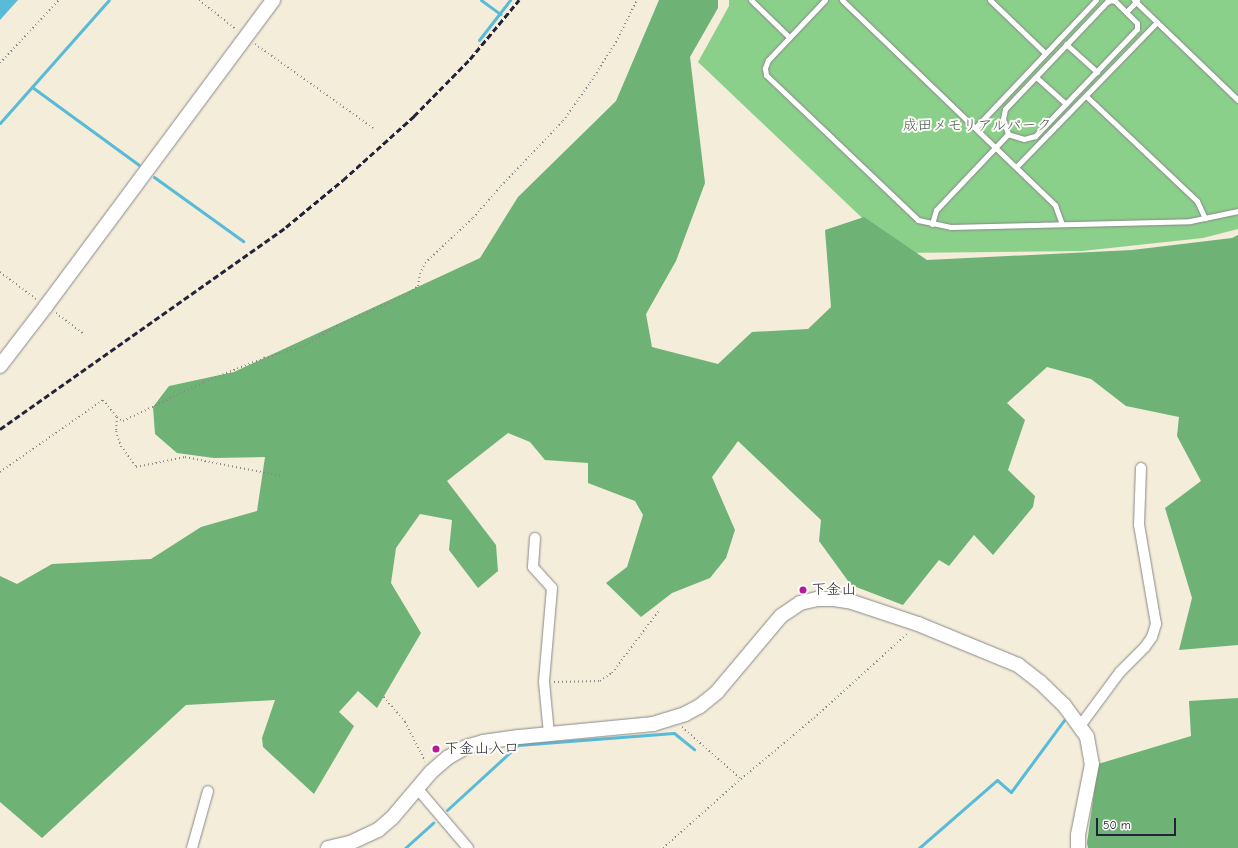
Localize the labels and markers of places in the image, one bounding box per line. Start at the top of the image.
place label: 下金山 [811,581,856,599]
marker: 下金山 [798,585,808,595]
place label: 下金山入口 [444,740,519,758]
marker: 下金山入口 [431,744,441,754]

